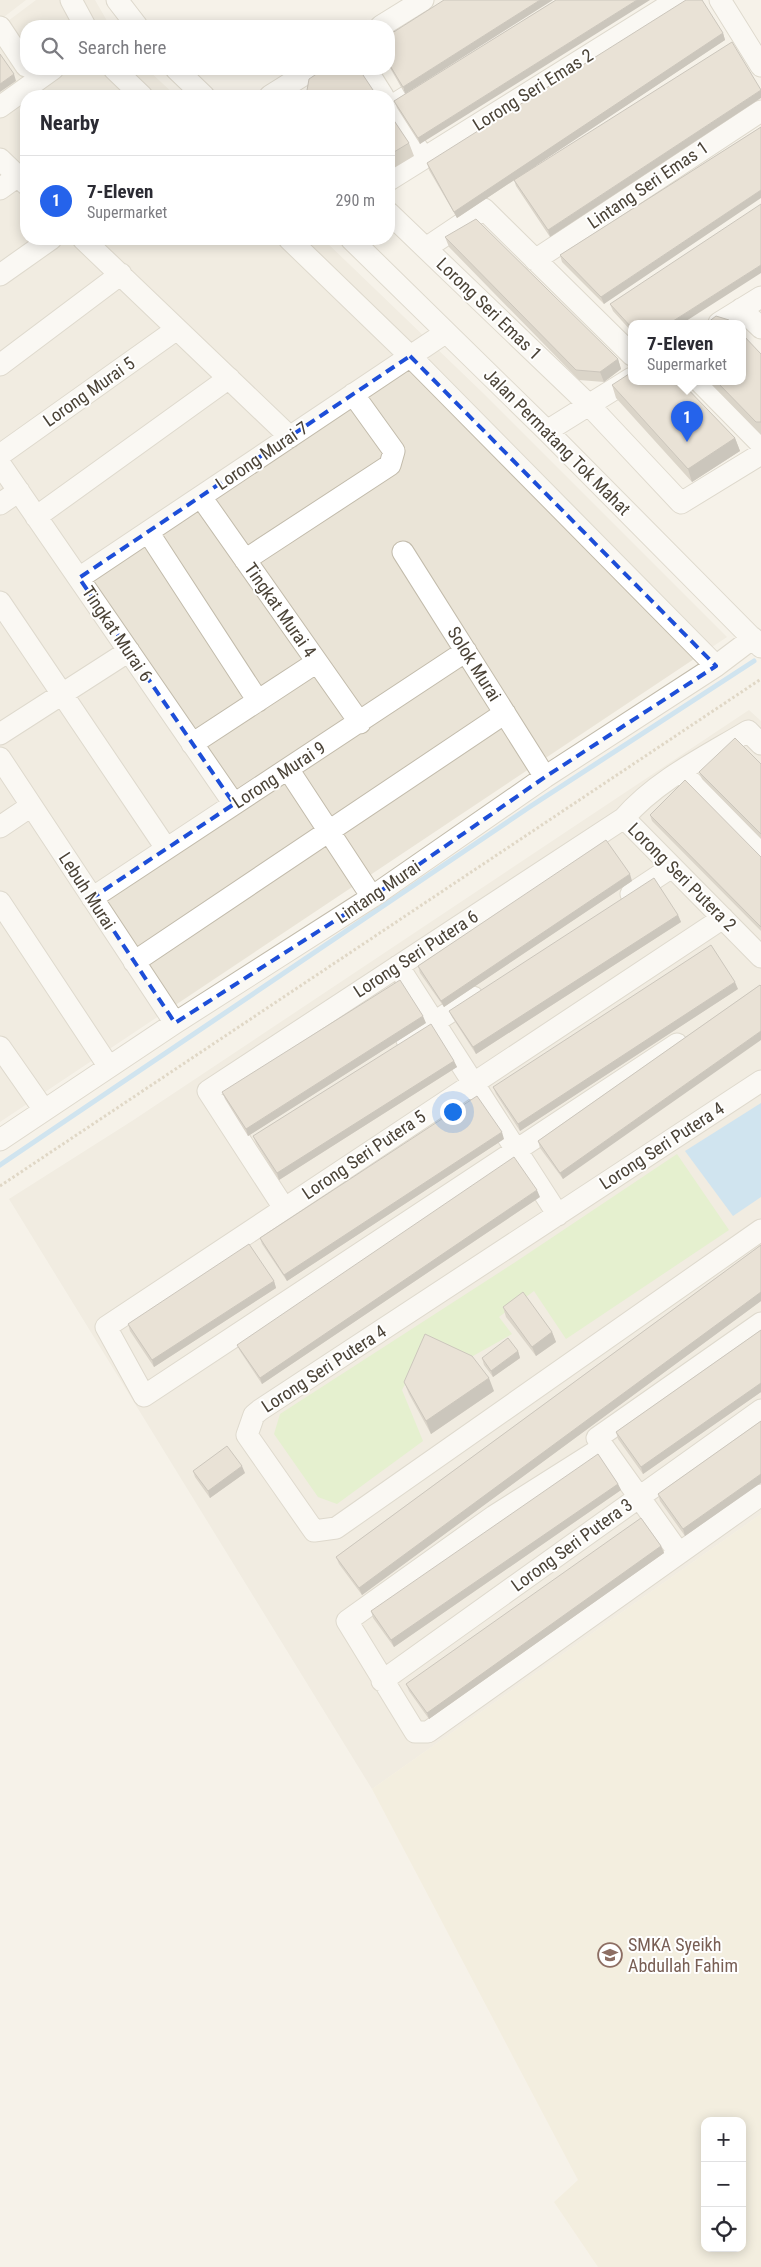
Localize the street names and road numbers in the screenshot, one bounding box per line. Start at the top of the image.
street label: Lorong Seri Emas 2 [469,44,597,135]
street label: Lintang Seri Emas 1 [583,136,712,233]
street label: Lorong Seri Emas 1 [433,253,546,364]
street label: Lorong Murai 5 [39,352,139,431]
street label: Jalan Permatang Tok Mahat [480,364,635,519]
street label: Lorong Murai 7 [212,417,312,494]
street label: Tingkat Murai 4 [240,558,321,661]
street label: Tingkat Murai 6 [78,582,157,685]
street label: Solok Murai [443,623,506,705]
street label: Lorong Murai 9 [228,737,329,812]
street label: Lorong Seri Putera 2 [624,818,741,935]
street label: Lebuh Murai [55,848,120,933]
street label: Lintang Murai [332,856,424,927]
street label: Lorong Seri Putera 6 [349,905,482,1002]
street label: Lorong Seri Putera 4 [595,1097,728,1194]
street label: Lorong Seri Putera 5 [298,1105,430,1204]
street label: Lorong Seri Putera 4 [257,1320,390,1417]
street label: Lorong Seri Putera 3 [507,1494,636,1596]

